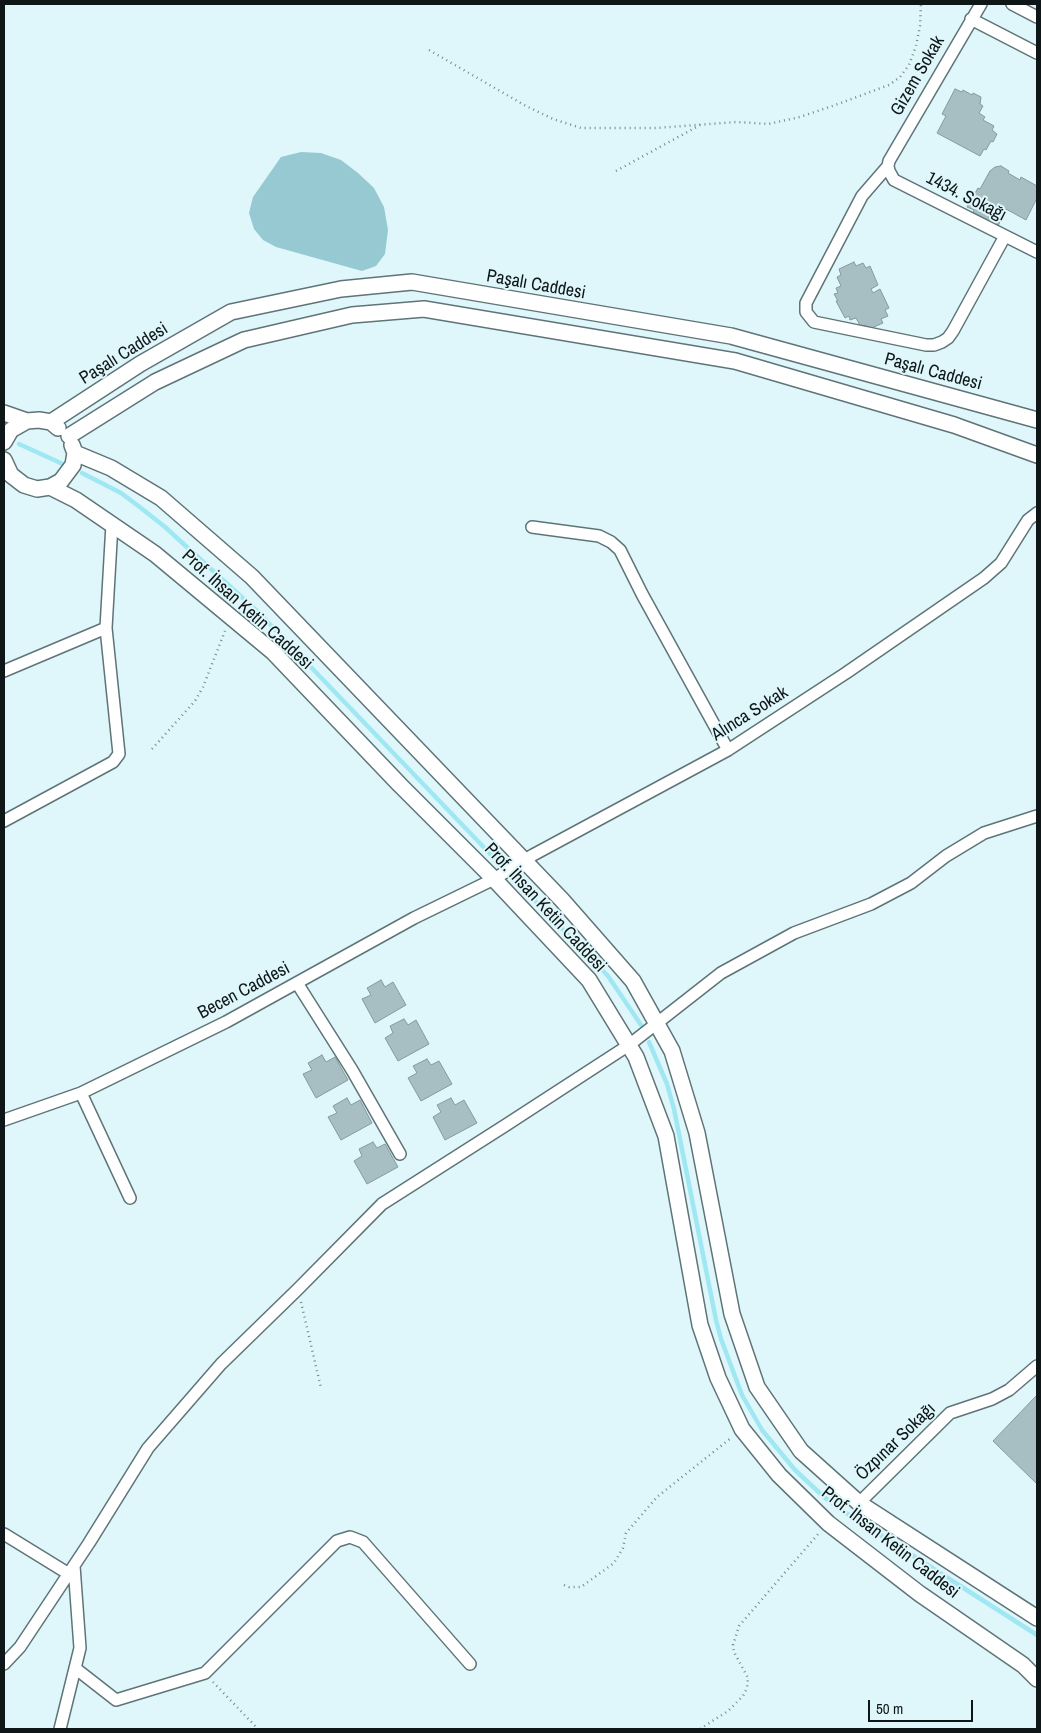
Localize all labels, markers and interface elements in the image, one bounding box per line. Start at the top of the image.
street label: Gizem Sokak [886,32,950,120]
street label: 1434. Sokağı [922,168,1010,226]
street label: Paşalı Caddesi [485,266,587,304]
street label: Paşalı Caddesi [76,318,172,390]
street label: Paşalı Caddesi [882,349,984,395]
street label: Prof. İhsan Ketin Caddesi [177,545,317,675]
street label: Alınca Sokak [708,682,792,746]
street label: Prof. İhsan Ketin Caddesi [479,839,611,977]
street label: Becen Caddesi [194,958,294,1024]
street label: Özpınar Sokağı [852,1399,940,1485]
street label: Prof. İhsan Ketin Caddesi [817,1482,963,1604]
scale bar [871,1690,976,1722]
text: 50 m [876,1698,903,1719]

